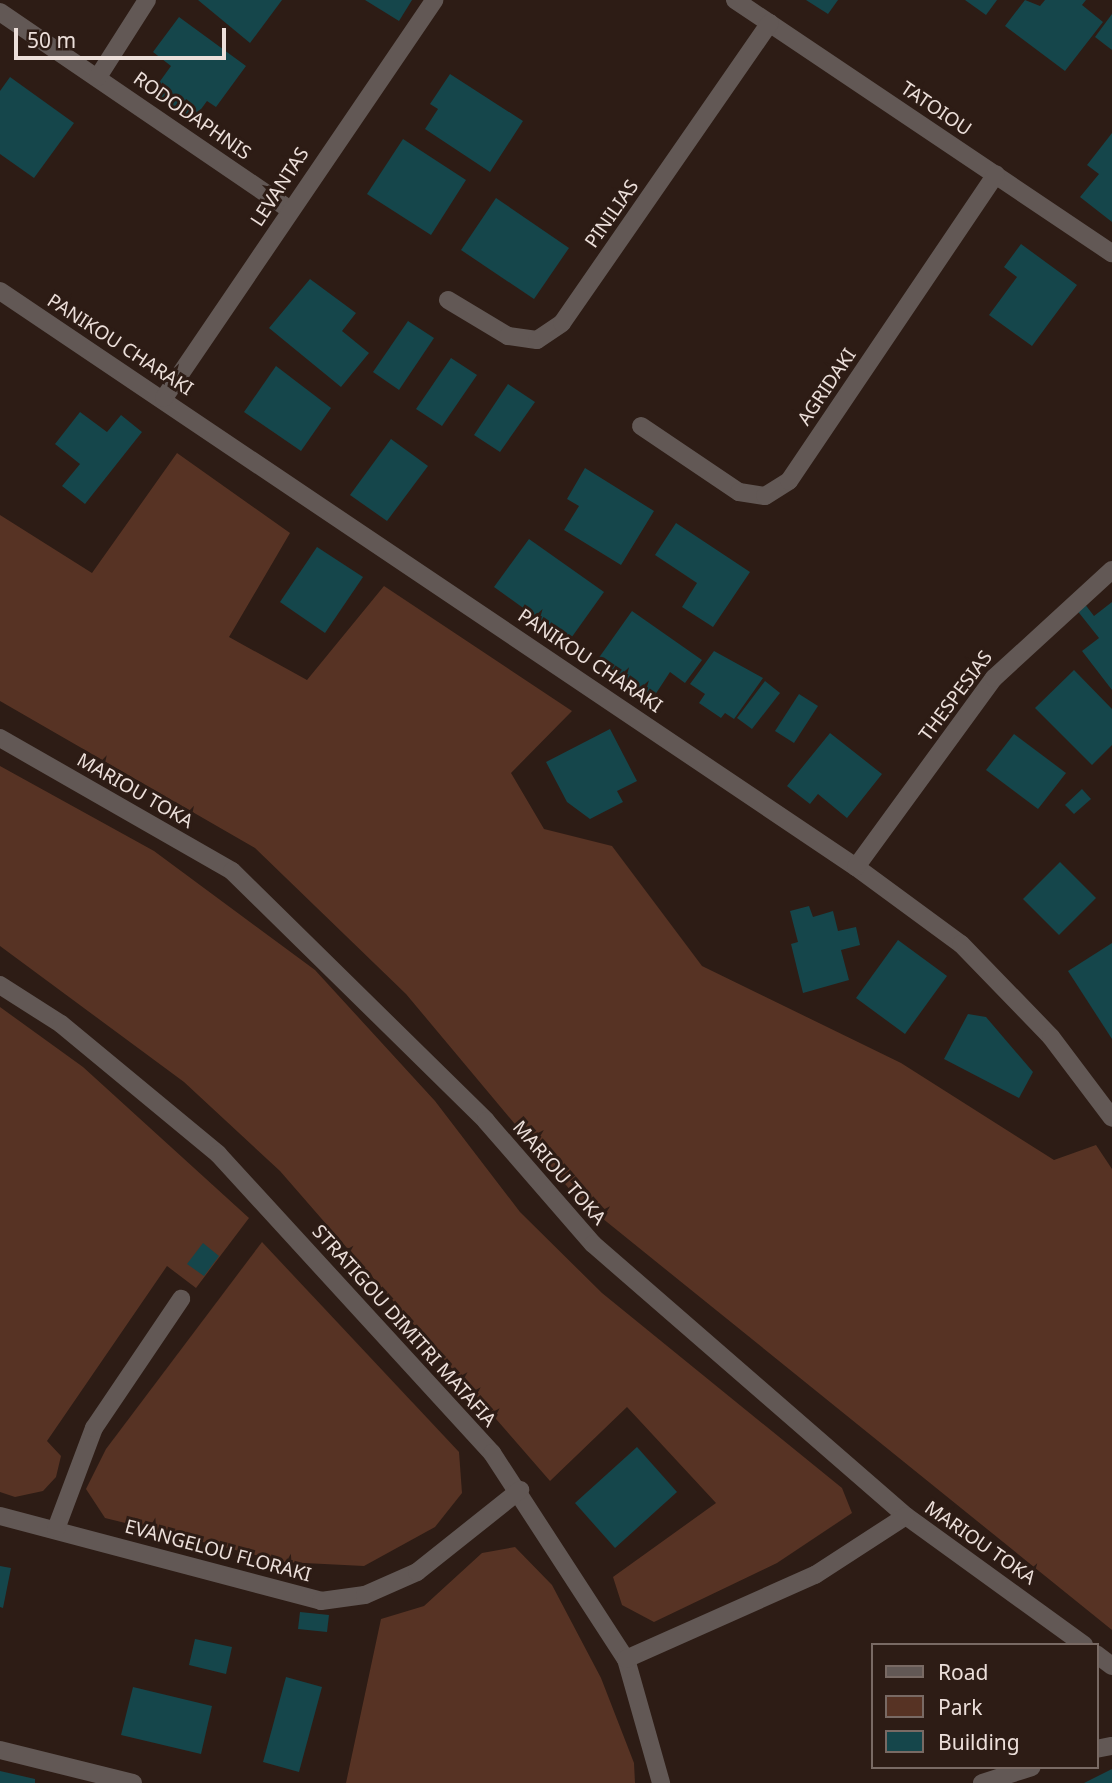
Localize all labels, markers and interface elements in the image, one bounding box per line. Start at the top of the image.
scale bar [18,14,229,58]
text: 50 m [27,26,76,54]
street label: RODODAPHNIS [129,67,255,165]
street label: TATOIOU [896,77,976,141]
street label: LEVANTAS [246,143,314,231]
street label: PINILIAS [580,176,644,252]
street label: PANIKOU CHARAKI [43,289,197,401]
street label: AGRIDAKI [793,344,861,430]
street label: PANIKOU CHARAKI [514,604,666,718]
street label: THESPESIAS [915,646,997,746]
street label: MARIOU TOKA [73,749,197,833]
street label: MARIOU TOKA [508,1116,610,1230]
street label: STRATIGOU DIMITRI MATAFIA [307,1220,501,1432]
street label: MARIOU TOKA [920,1496,1040,1590]
street label: EVANGELOU FLORAKI [122,1515,314,1587]
legend [870,1643,1098,1769]
text: Road [938,1658,988,1686]
text: Park [938,1693,982,1721]
text: Building [938,1728,1020,1756]

